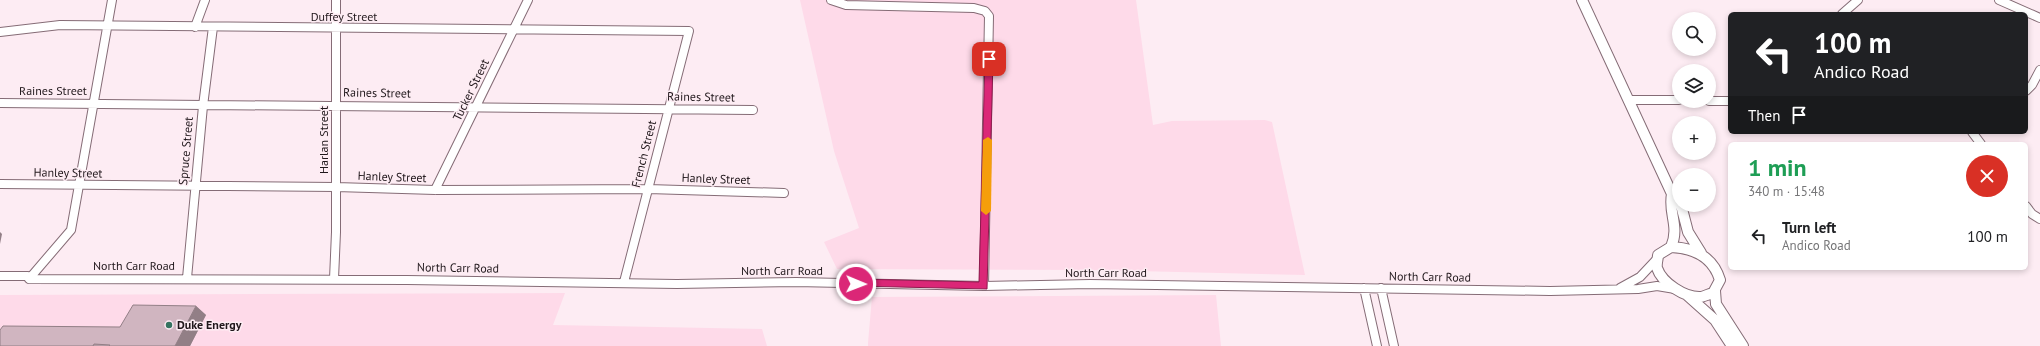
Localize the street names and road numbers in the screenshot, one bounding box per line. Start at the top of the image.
street label: Duffey Street [311,9,377,24]
street label: Tucker Street [449,56,492,123]
street label: Raines Street [19,83,87,98]
street label: Raines Street [343,84,411,101]
street label: Raines Street [667,88,735,105]
street label: Harlan Street [316,106,331,174]
street label: Spruce Street [175,116,196,186]
street label: French Street [628,119,659,189]
street label: Hanley Street [33,164,103,181]
street label: Hanley Street [357,168,427,185]
street label: Hanley Street [681,170,751,187]
street label: North Carr Road [93,258,175,273]
street label: North Carr Road [417,259,499,276]
street label: North Carr Road [741,263,823,278]
street label: North Carr Road [1065,265,1147,280]
street label: North Carr Road [1389,268,1471,285]

